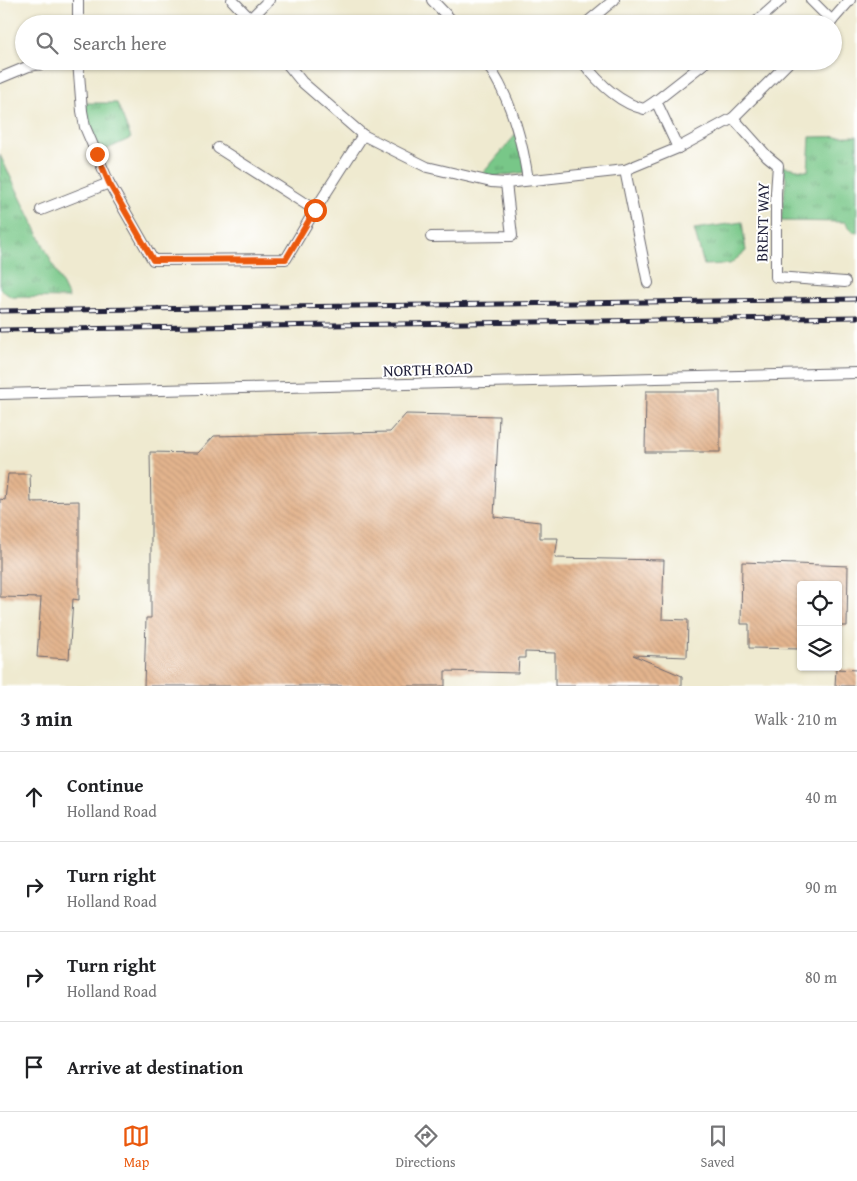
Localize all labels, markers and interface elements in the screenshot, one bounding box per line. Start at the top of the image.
search box [15,15,842,70]
icon: search [33,29,61,57]
text: Search here [73,29,167,57]
route end [86,143,109,166]
street label: BRENT WAY [749,182,775,262]
route start [304,199,327,222]
street label: NORTH ROAD [383,355,474,383]
map controls [797,581,842,671]
button: locate [797,581,842,626]
button: layers [797,626,842,671]
text: 3 min [20,703,72,734]
text: Walk · 210 m [754,707,837,731]
text: Continue [67,771,144,799]
icon: ahead [20,783,48,811]
text: 40 m [805,785,837,809]
text: Holland Road [67,799,157,823]
text: Turn right [67,861,156,889]
icon: right [20,873,48,901]
text: 90 m [805,875,837,899]
text: Holland Road [67,889,157,913]
text: Turn right [67,951,156,979]
icon: right [20,963,48,991]
text: 80 m [805,965,837,989]
text: Holland Road [67,979,157,1003]
icon: arrive [20,1053,48,1081]
text: Arrive at destination [67,1053,243,1081]
tab: Map [122,1122,150,1172]
tab: Directions [395,1122,456,1172]
tab: Saved [701,1122,735,1172]

